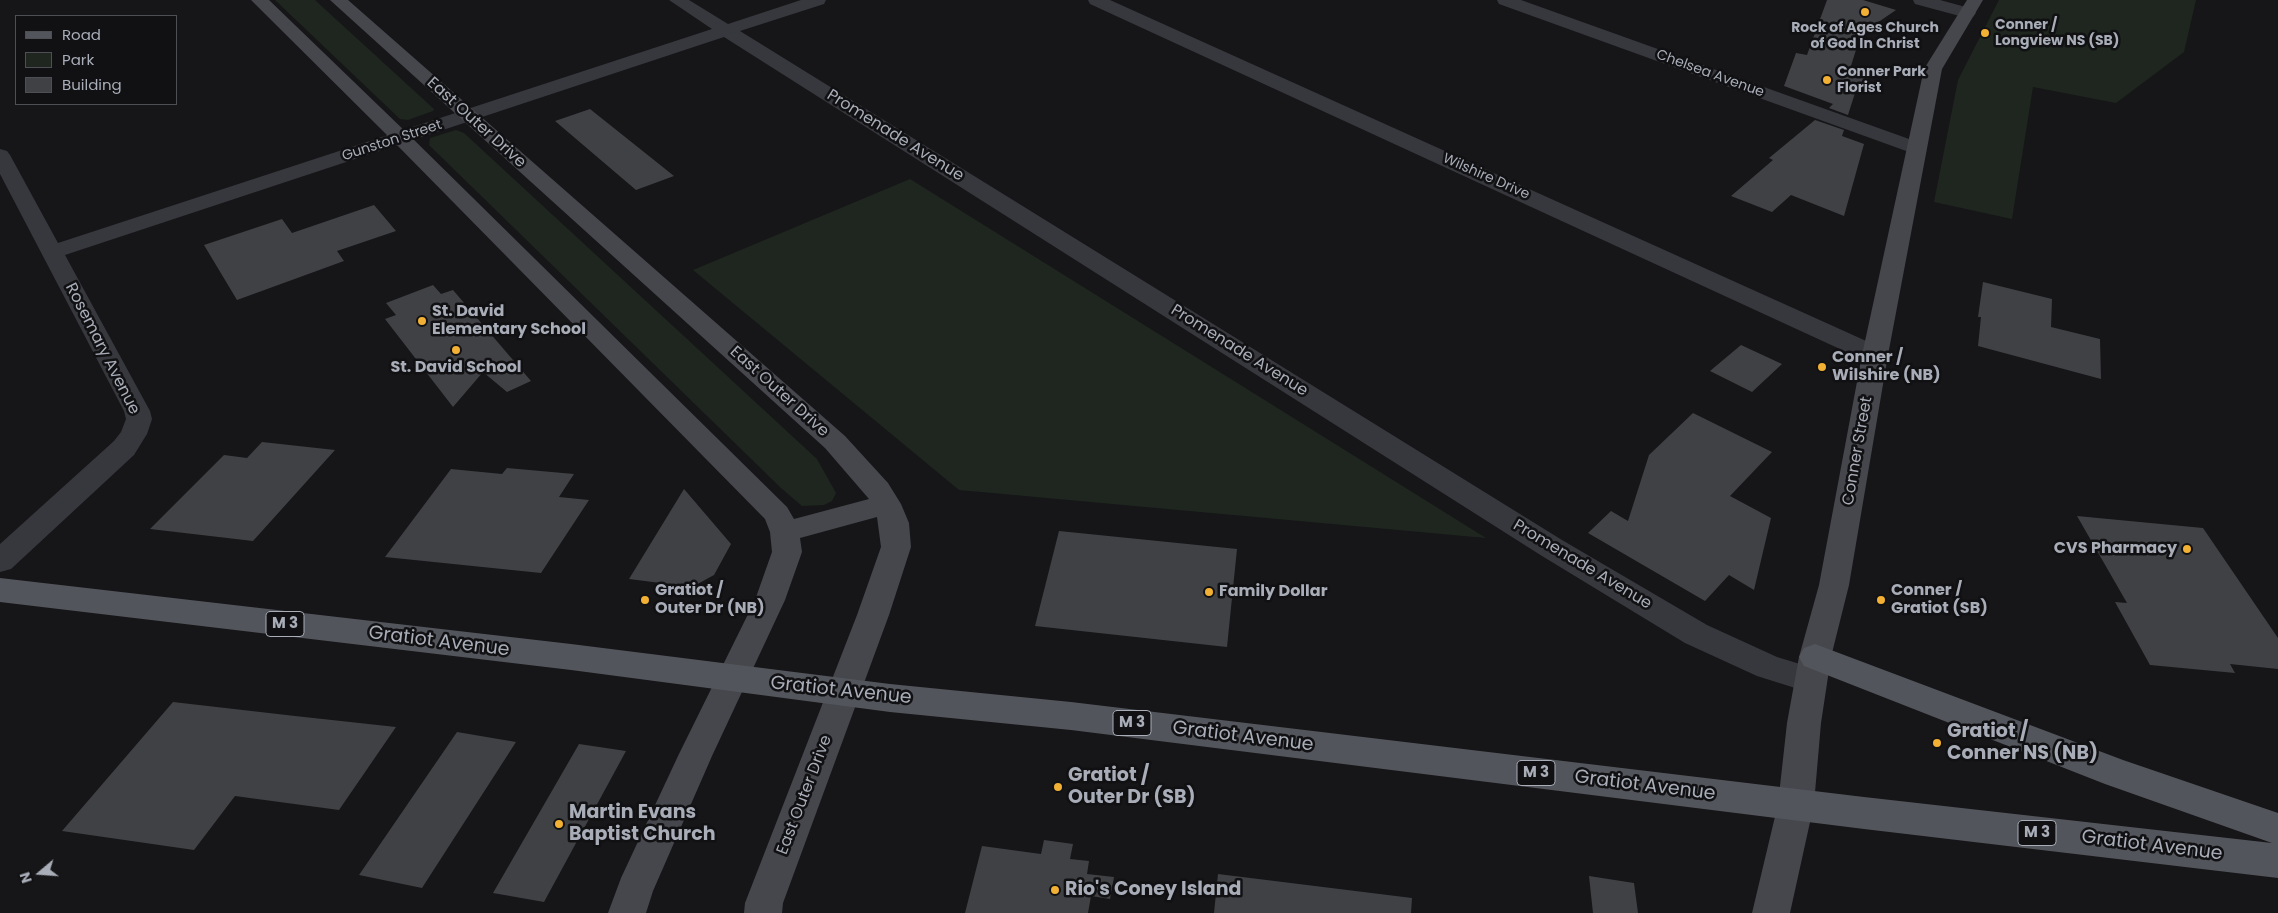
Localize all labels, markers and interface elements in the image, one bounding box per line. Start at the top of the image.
marker: Rock of Ages Church of God In Christ [1859,6,1871,18]
legend [15,15,178,105]
place label: Conner / Longview NS (SB) [1995,17,2119,49]
place label: Rock of Ages Church of God In Christ [1791,20,1939,52]
text: Road [62,24,101,45]
marker: Conner / Longview NS (SB) [1979,27,1991,39]
street label: Chelsea Avenue [1654,47,1766,101]
text: Park [62,49,94,70]
place label: Conner Park Florist [1837,64,1926,96]
text: Building [62,74,122,95]
street label: East Outer Drive [423,74,529,172]
marker: Conner Park Florist [1821,74,1833,86]
street label: Promenade Avenue [823,86,967,186]
street label: Gunston Street [340,117,444,165]
street label: Wilshire Drive [1440,150,1532,204]
street label: Rosemary Avenue [61,280,143,418]
street label: Promenade Avenue [1167,301,1311,401]
place label: St. David Elementary School [432,302,586,340]
marker: St. David Elementary School [416,315,428,327]
street label: East Outer Drive [726,343,832,441]
marker: St. David School [450,344,462,356]
place label: Conner / Wilshire (NB) [1832,348,1941,386]
place label: St. David School [390,358,522,378]
marker: Conner / Wilshire (NB) [1816,361,1828,373]
street label: Conner Street [1839,395,1877,507]
street label: Promenade Avenue [1509,516,1655,614]
place label: CVS Pharmacy [2054,539,2177,559]
marker: CVS Pharmacy [2181,543,2193,555]
place label: Gratiot / Outer Dr (NB) [655,581,765,619]
place label: Conner / Gratiot (SB) [1891,581,1988,619]
place label: Family Dollar [1219,582,1327,602]
marker: Family Dollar [1203,586,1215,598]
marker: Gratiot / Outer Dr (NB) [639,594,651,606]
marker: Conner / Gratiot (SB) [1875,594,1887,606]
road number: M 3 [266,612,304,636]
street label: Gratiot Avenue [367,622,511,662]
street label: Gratiot Avenue [769,672,913,710]
road number: M 3 [1113,710,1151,736]
street label: Gratiot Avenue [1171,717,1315,757]
place label: Gratiot / Conner NS (NB) [1947,721,2098,765]
street label: East Outer Drive [773,733,837,857]
marker: Gratiot / Conner NS (NB) [1931,737,1943,749]
road number: M 3 [1517,760,1555,786]
place label: Gratiot / Outer Dr (SB) [1068,765,1196,809]
street label: Gratiot Avenue [1573,766,1717,806]
marker: Gratiot / Outer Dr (SB) [1052,781,1064,793]
place label: Martin Evans Baptist Church [569,802,716,846]
marker: Martin Evans Baptist Church [553,818,565,830]
road number: M 3 [2018,820,2056,846]
street label: Gratiot Avenue [2080,826,2224,866]
north arrow [15,848,65,898]
text: N [15,870,37,886]
place label: Rio's Coney Island [1065,879,1241,901]
marker: Rio's Coney Island [1049,884,1061,896]

